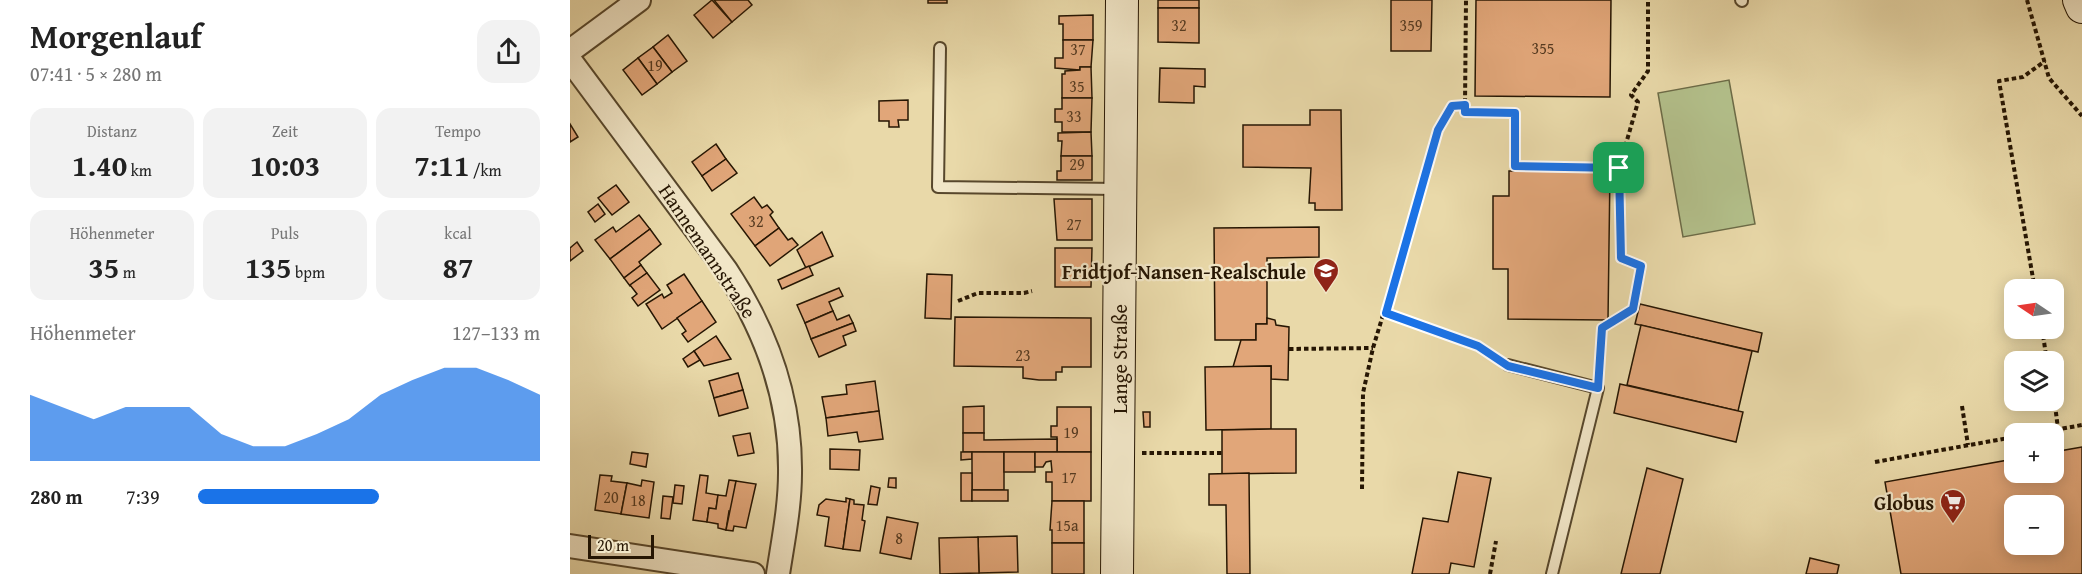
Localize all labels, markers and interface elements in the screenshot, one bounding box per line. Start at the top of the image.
text: Morgenlauf [30,12,202,60]
house number: 32 [1171,13,1187,37]
house number: 359 [1399,13,1423,37]
button: share [477,20,540,83]
house number: 355 [1531,36,1555,60]
house number: 37 [1070,37,1086,61]
house number: 19 [647,53,663,77]
text: 07:41 · 5 × 280 m [30,59,162,88]
house number: 35 [1069,74,1085,98]
house number: 33 [1066,104,1082,128]
text: Distanz [87,119,137,143]
text: Zeit [272,119,298,143]
text: Tempo [435,119,481,143]
pin [1593,142,1644,193]
text: 1.40 [72,143,127,187]
text: 10:03 [250,143,320,187]
text: 7:11 [414,143,469,187]
icon: arrive [1602,151,1635,184]
house number: 29 [1069,152,1085,176]
text: km [127,158,152,182]
text: /km [469,158,502,182]
street label: Hannemannstraße [652,178,764,324]
house number: 32 [748,209,764,233]
house number: 27 [1066,212,1082,236]
text: Höhenmeter [70,221,154,245]
text: Puls [271,221,299,245]
text: kcal [444,221,472,245]
text: 35 [88,245,119,289]
text: 135 [245,245,292,289]
text: 87 [442,245,474,289]
school or university icon: Fridtjof-Nansen-Realschule [1311,256,1341,294]
place label: Fridtjof-Nansen-Realschule [1062,257,1306,286]
text: m [119,260,136,284]
text: bpm [292,260,325,284]
north arrow [2004,279,2064,339]
map controls [2004,279,2064,555]
street label: Lange Straße [1105,304,1134,414]
text: Höhenmeter [30,318,136,347]
text: 127–133 m [452,318,540,347]
house number: 23 [1015,343,1031,367]
button: layers [2004,351,2064,411]
house number: 19 [1063,420,1079,444]
button: + [2004,423,2064,483]
house number: 17 [1061,465,1077,489]
text: 280 m [30,482,83,511]
text: 7:39 [126,482,160,511]
house number: 20 [603,485,619,509]
supermarket icon: Globus [1938,487,1968,525]
house number: 18 [630,488,646,512]
place label: Globus [1874,488,1934,517]
button: − [2004,495,2064,555]
house number: 15a [1056,513,1079,537]
house number: 8 [895,526,903,550]
scale bar [588,532,654,560]
text: 20 m [597,533,629,557]

